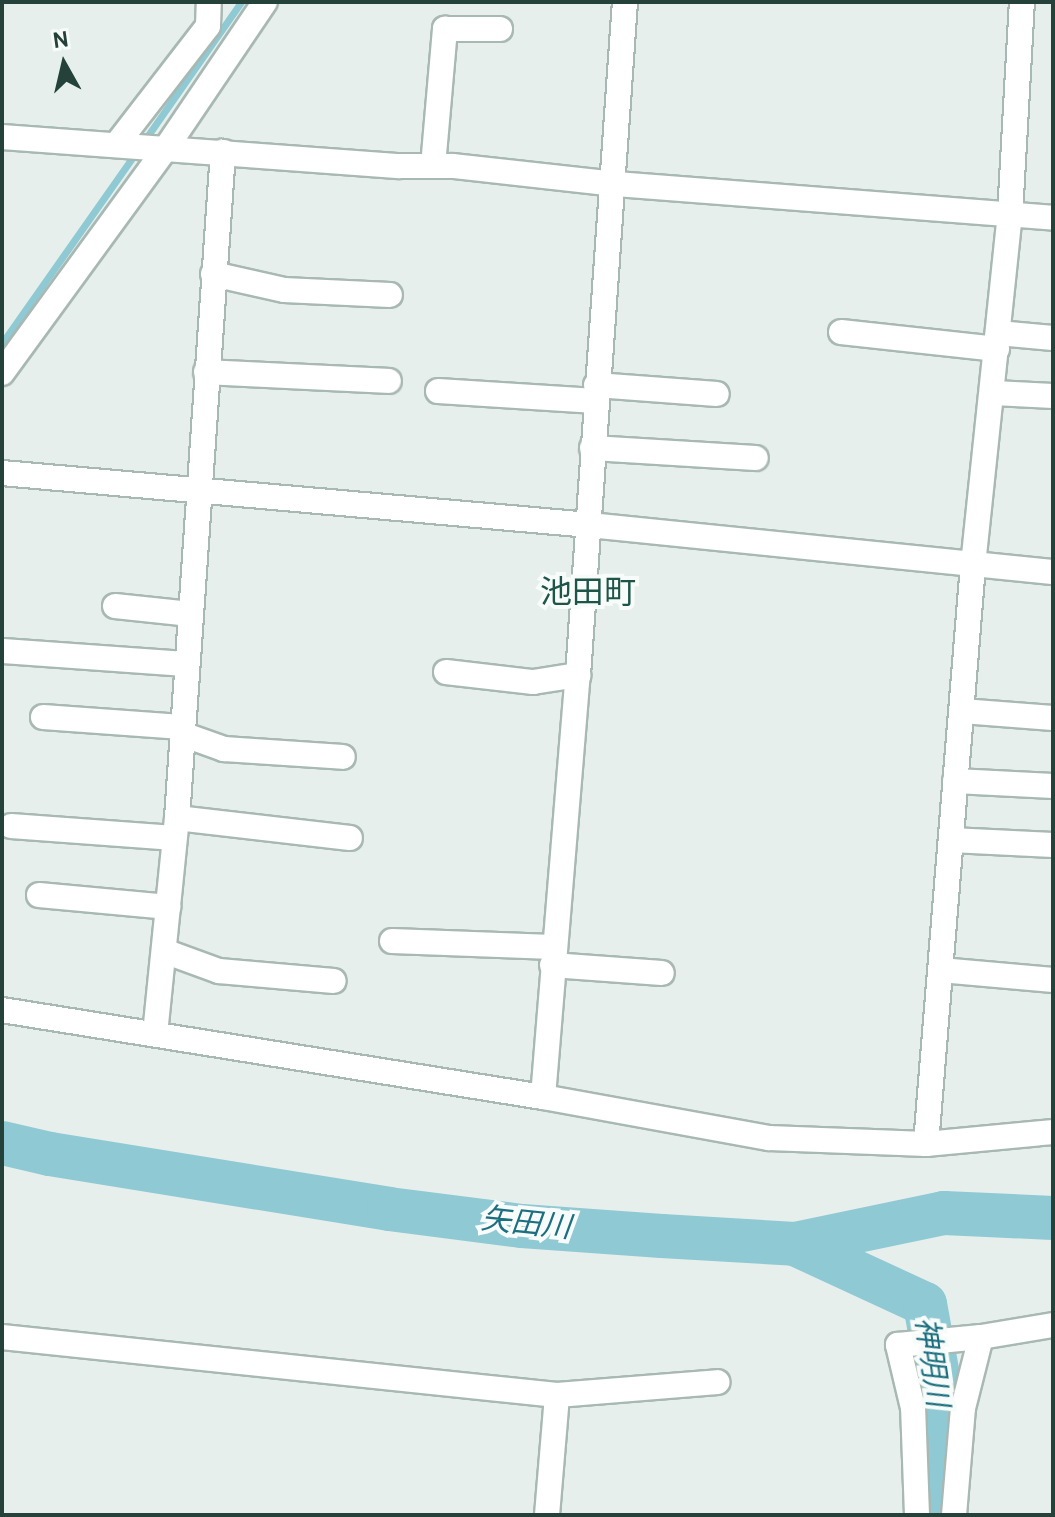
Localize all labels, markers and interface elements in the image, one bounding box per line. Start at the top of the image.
north arrow [24,24,104,104]
text: N [51,25,70,54]
district label: 池田町 [540,573,636,611]
water label: 矢田川 [479,1200,573,1246]
water label: 神明川 [908,1315,956,1409]

